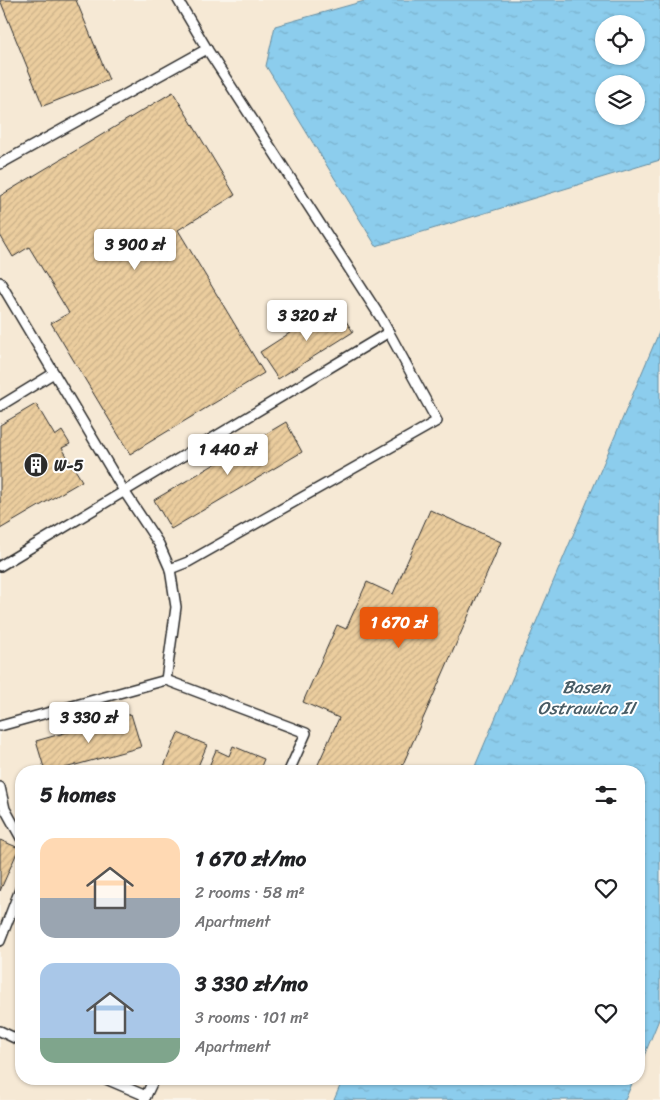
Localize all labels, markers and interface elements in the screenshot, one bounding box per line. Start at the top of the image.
map controls [595,15,645,125]
button: locate [595,15,645,65]
button: layers [595,75,645,125]
pin: 3 900 zł [83,228,187,271]
text: 3 900 zł [105,230,165,259]
pin: 3 320 zł [255,300,359,342]
text: 3 320 zł [278,301,336,330]
pin: 1 440 zł [176,434,280,476]
text: 1 440 zł [199,435,257,464]
place label: W-5 [54,451,84,480]
building icon: W-5 [23,452,49,478]
pin: 1 670 zł [347,606,451,649]
text: 1 670 zł [371,608,427,637]
water label: Basen Ostrawica II [537,671,638,724]
pin: 3 330 zł [37,702,141,744]
text: 3 330 zł [60,703,118,732]
text: 5 homes [40,776,116,814]
icon: filters [592,781,620,809]
text: 1 670 zł/mo [195,840,306,878]
icon: home [80,858,140,918]
icon: heart [592,874,620,902]
text: 2 rooms · 58 m² [195,878,305,907]
text: Apartment [195,907,271,936]
text: 3 330 zł/mo [195,965,308,1003]
icon: home [80,983,140,1043]
icon: heart [592,999,620,1027]
text: 3 rooms · 101 m² [195,1003,309,1032]
text: Apartment [195,1032,271,1061]

